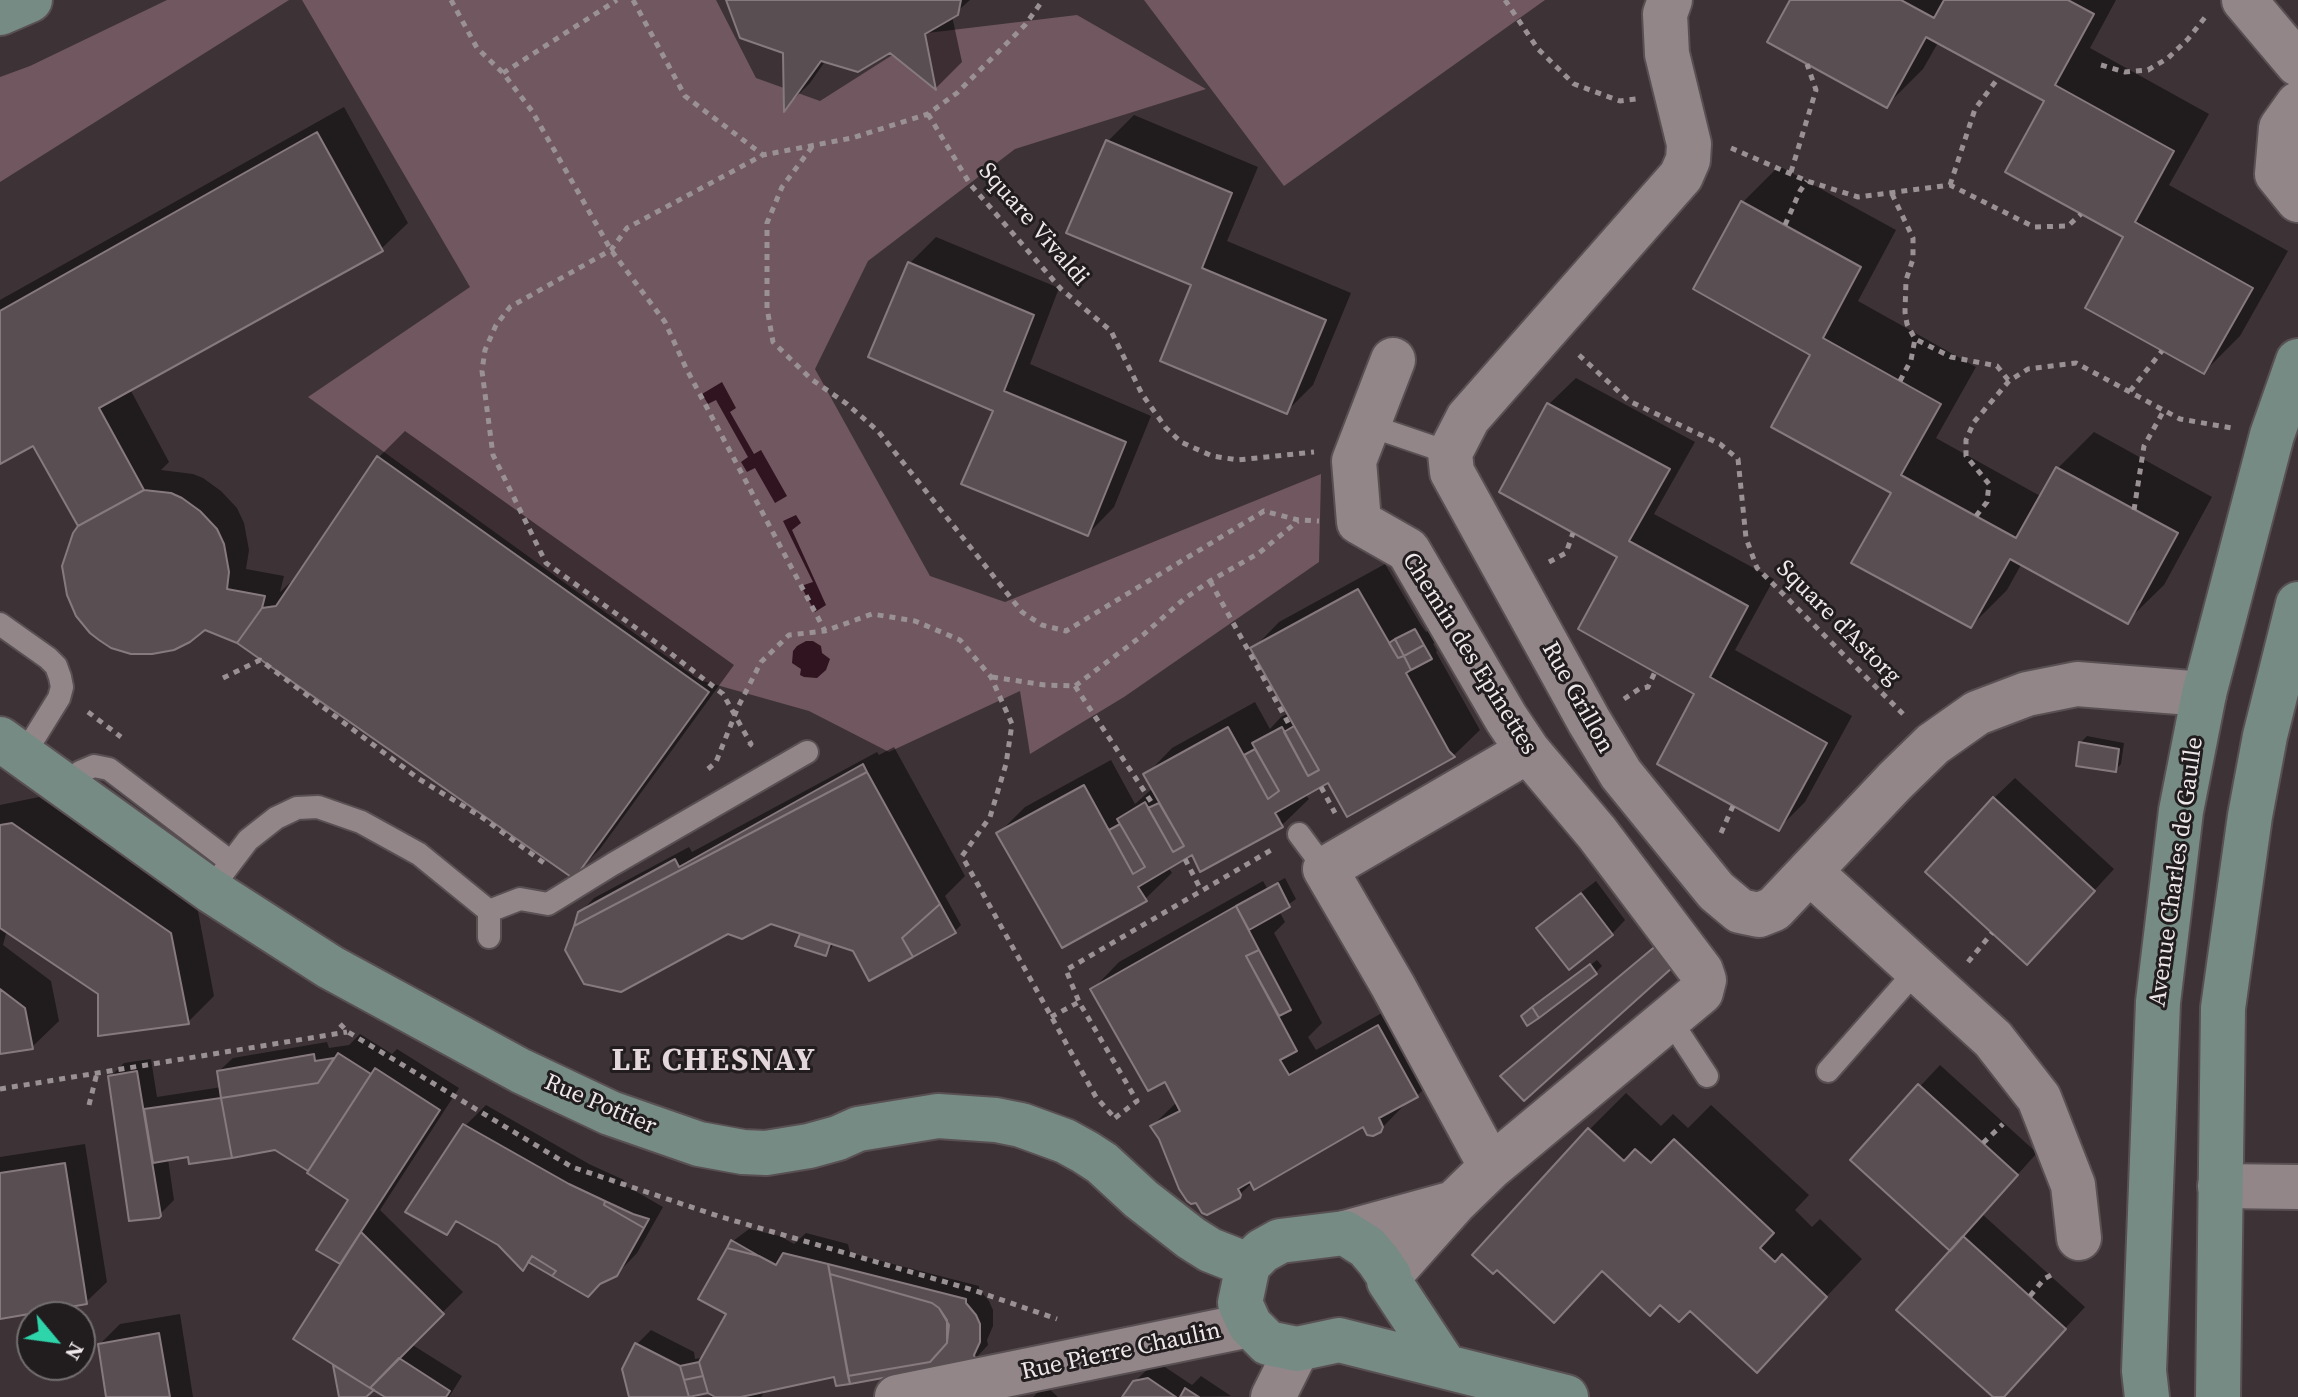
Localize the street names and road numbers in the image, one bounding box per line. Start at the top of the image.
street label: Square Vivaldi [972,158,1094,292]
street label: Chemin des Epinettes [1395,548,1543,760]
street label: Square d'Astorg [1770,555,1906,691]
street label: Rue Grillon [1535,637,1619,759]
street label: Avenue Charles de Gaulle [2144,735,2210,1009]
street label: Rue Pottier [540,1069,660,1141]
street label: Rue Pierre Chaulin [1019,1317,1223,1387]

